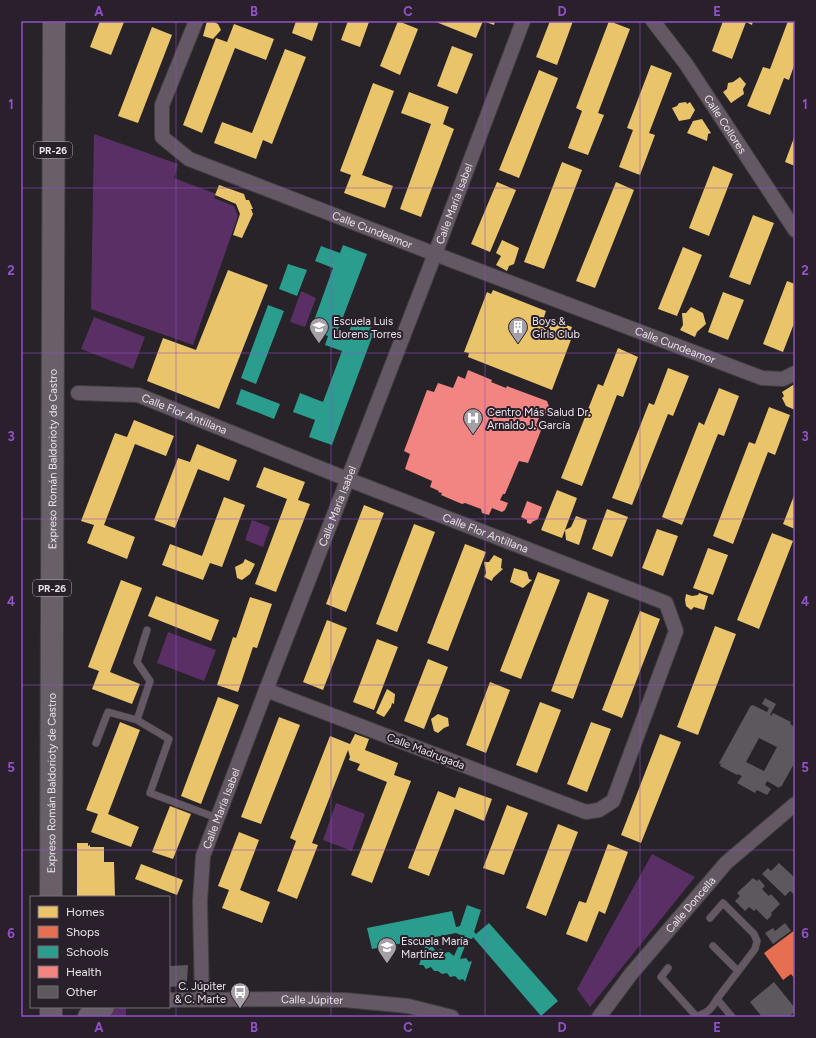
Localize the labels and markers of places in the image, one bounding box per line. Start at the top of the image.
place label: Escuela Luis Llorens Torres [333,315,402,341]
place label: Boys & Girls Club [532,315,580,341]
school or university icon: Escuela Luis Llorens Torres [308,316,330,344]
building icon: Boys & Girls Club [507,316,529,344]
place label: Centro Más Salud Dr. Arnaldo J. García [487,406,590,432]
hospital icon: Centro Más Salud Dr. Arnaldo J. García [462,407,484,435]
place label: Escuela María Martínez [401,935,468,961]
school or university icon: Escuela María Martínez [376,936,398,964]
place label: C. Júpiter & C. Marte [174,980,226,1006]
bus stop icon: C. Júpiter & C. Marte [229,981,251,1009]

